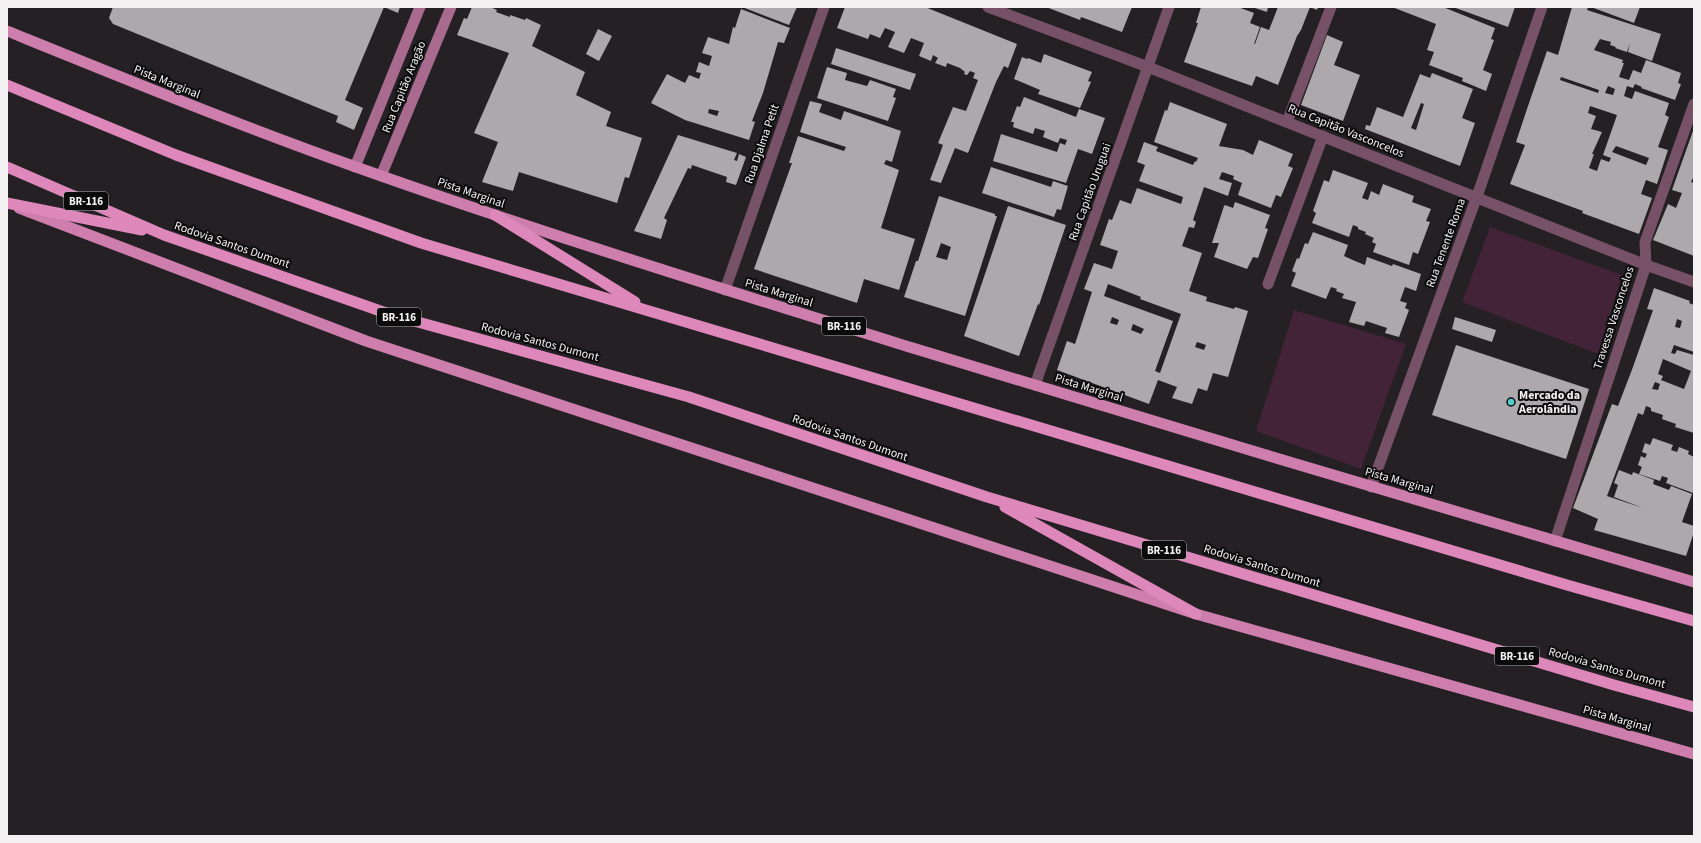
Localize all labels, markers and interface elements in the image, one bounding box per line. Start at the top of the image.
street label: Rua Capitão Aragão [378,38,430,136]
street label: Pista Marginal [131,61,203,103]
street label: Rua Capitão Vasconcelos [1285,100,1407,162]
street label: Rua Djalma Petit [740,102,784,186]
street label: Rua Capitão Uruguai [1064,141,1116,243]
street label: Pista Marginal [435,174,507,212]
road number: BR-116 [64,192,108,210]
street label: Rua Tenente Roma [1422,196,1470,290]
street label: Rodovia Santos Dumont [172,217,292,273]
street label: Travessa Vasconcelos [1589,265,1639,371]
street label: Pista Marginal [743,275,815,311]
road number: BR-116 [377,308,421,326]
road number: BR-116 [822,317,866,335]
street label: Rodovia Santos Dumont [479,318,601,366]
street label: Pista Marginal [1053,370,1125,406]
place label: Mercado da Aerolândia [1518,387,1580,418]
marker: Mercado da Aerolândia [1506,397,1516,407]
street label: Rodovia Santos Dumont [790,410,910,466]
street label: Pista Marginal [1363,463,1435,499]
street label: Rodovia Santos Dumont [1202,540,1322,592]
road number: BR-116 [1142,541,1186,559]
street label: Rodovia Santos Dumont [1546,643,1668,693]
road number: BR-116 [1495,647,1539,665]
street label: Pista Marginal [1581,701,1653,737]

